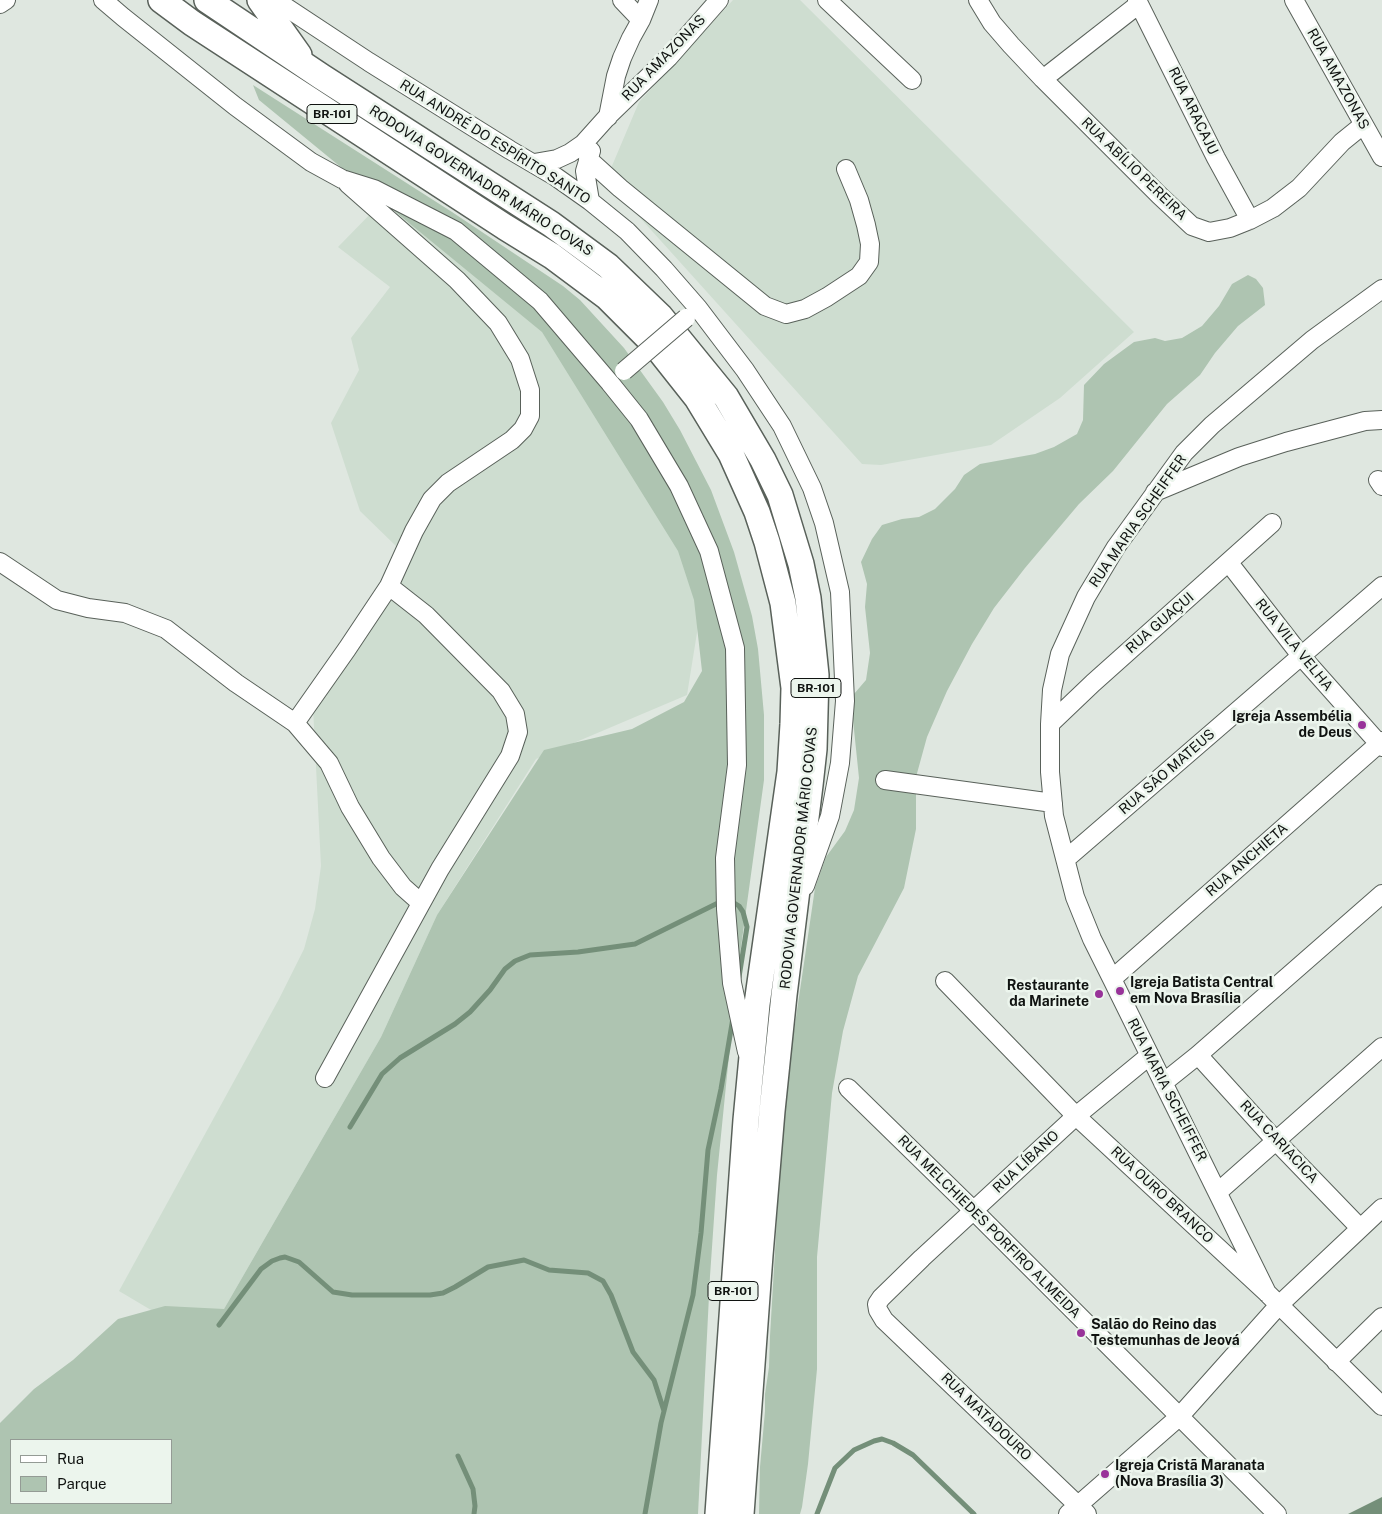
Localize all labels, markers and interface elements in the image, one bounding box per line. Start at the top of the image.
street label: RUA AMAZONAS [619,11,709,105]
street label: RUA AMAZONAS [1303,25,1373,133]
street label: RUA ARACAJU [1165,64,1221,158]
street label: RUA ANDRÉ DO ESPÍRITO SANTO [397,76,593,208]
street label: RODOVIA GOVERNADOR MÁRIO COVAS [366,102,596,260]
road number: BR-101 [307,105,357,124]
street label: RUA ABÍLIO PEREIRA [1078,114,1190,224]
street label: RUA MARIA SCHEIFFER [1086,451,1190,591]
street label: RUA GUAÇUI [1123,589,1197,657]
street label: RUA VILA VELHA [1252,595,1336,695]
road number: BR-101 [791,678,841,698]
place label: Igreja Assembélia de Deus [1232,709,1352,742]
marker: Igreja Assembélia de Deus [1356,719,1368,731]
street label: RODOVIA GOVERNADOR MÁRIO COVAS [777,726,821,990]
street label: RUA SÃO MATEUS [1116,726,1218,818]
street label: RUA ANCHIETA [1203,820,1291,900]
place label: Igreja Batista Central em Nova Brasília [1130,975,1273,1008]
place label: Restaurante da Marinete [1007,978,1089,1010]
marker: Igreja Batista Central em Nova Brasília [1114,985,1126,997]
marker: Restaurante da Marinete [1093,988,1105,1000]
street label: RUA MARIA SCHEIFFER [1124,1016,1210,1164]
street label: RUA CARIACICA [1236,1097,1322,1187]
street label: RUA LÍBANO [990,1127,1062,1197]
street label: RUA MELCHIEDES PORFIRO ALMEIDA [894,1132,1084,1322]
street label: RUA OURO BRANCO [1107,1143,1217,1247]
road number: BR-101 [708,1282,758,1300]
place label: Salão do Reino das Testemunhas de Jeová [1091,1317,1240,1350]
marker: Salão do Reino das Testemunhas de Jeová [1075,1327,1087,1339]
street label: RUA MATADOURO [937,1370,1035,1464]
legend [10,1439,172,1504]
text: Rua [57,1450,84,1467]
place label: Igreja Cristã Maranata (Nova Brasília 3) [1115,1458,1265,1490]
marker: Igreja Cristã Maranata (Nova Brasília 3) [1099,1468,1111,1480]
text: Parque [57,1475,107,1492]

